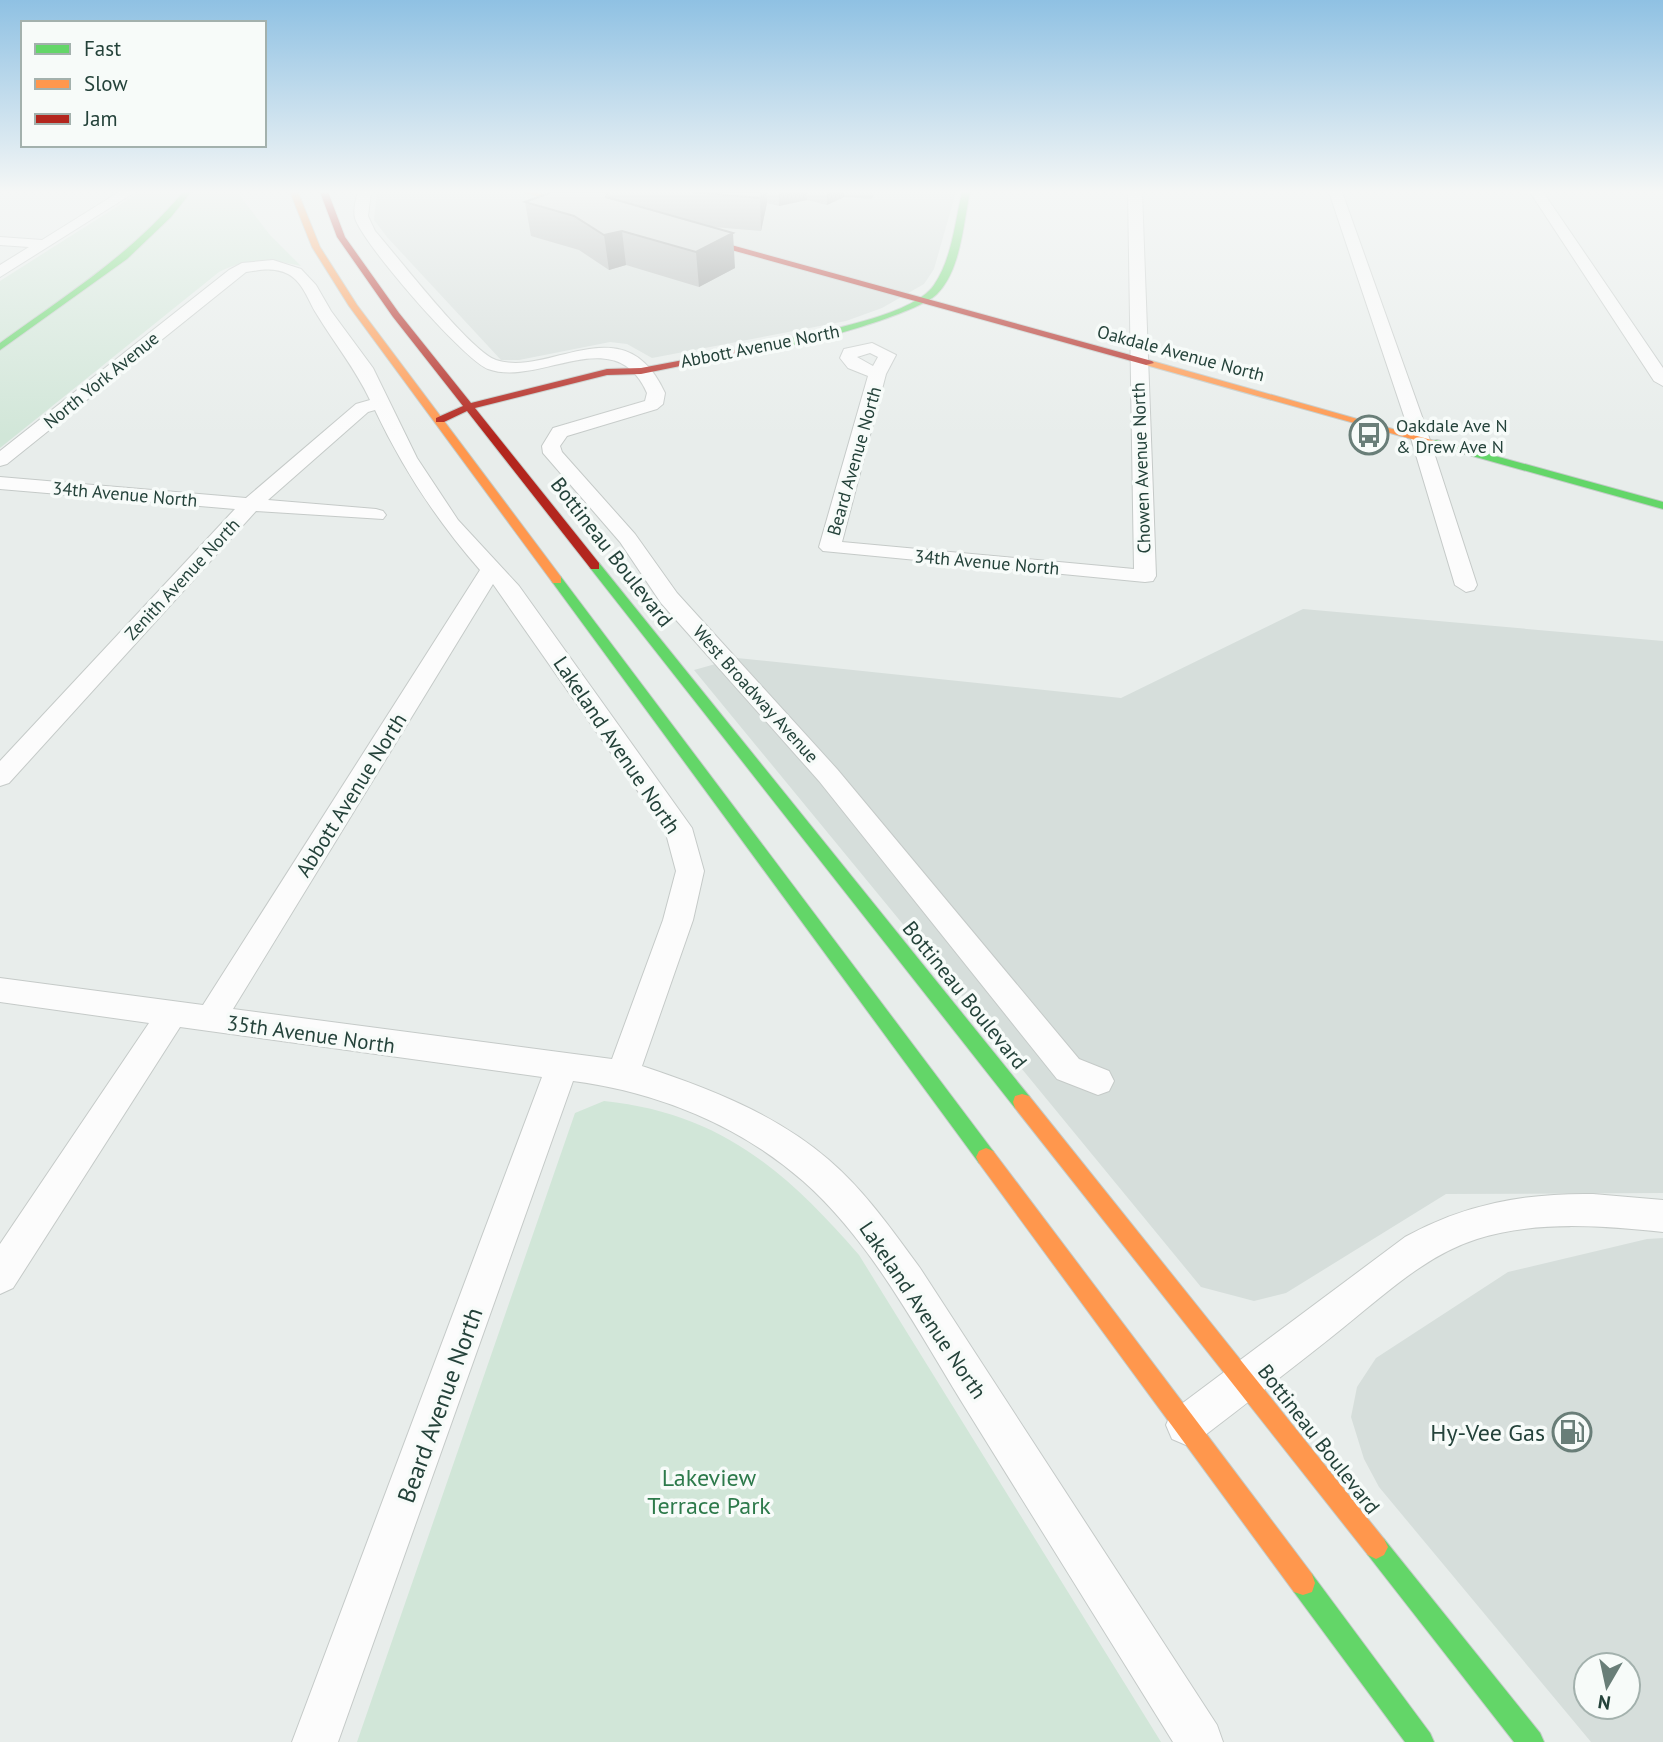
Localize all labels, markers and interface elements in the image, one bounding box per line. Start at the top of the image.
legend [21,21,266,147]
text: Fast [84,35,121,62]
text: Slow [84,70,128,97]
text: Jam [83,105,118,132]
street label: Abbott Avenue North [679,319,841,373]
street label: Oakdale Avenue North [1095,320,1267,386]
street label: North York Avenue [39,327,163,433]
street label: Chowen Avenue North [1127,382,1155,554]
street label: Beard Avenue North [822,384,886,538]
bus stop icon: Oakdale Ave N & Drew Ave N [1348,414,1390,456]
place label: Oakdale Ave N & Drew Ave N [1396,414,1508,458]
street label: Bottineau Boulevard [545,472,679,632]
street label: 34th Avenue North [52,476,198,512]
street label: Zenith Avenue North [120,513,244,645]
street label: 34th Avenue North [914,544,1060,580]
street label: West Broadway Avenue [688,621,824,767]
street label: Lakeland Avenue North [547,651,687,839]
street label: Abbott Avenue North [290,708,412,882]
street label: Bottineau Boulevard [897,915,1033,1075]
street label: 35th Avenue North [225,1009,397,1059]
street label: Lakeland Avenue North [853,1216,993,1404]
street label: Beard Avenue North [390,1303,490,1507]
street label: Bottineau Boulevard [1252,1359,1386,1519]
fuel station icon: Hy-Vee Gas [1551,1411,1593,1453]
place label: Hy-Vee Gas [1430,1417,1545,1448]
park label: Lakeview Terrace Park [647,1462,771,1521]
north arrow [1572,1651,1642,1721]
text: N [1596,1690,1612,1716]

